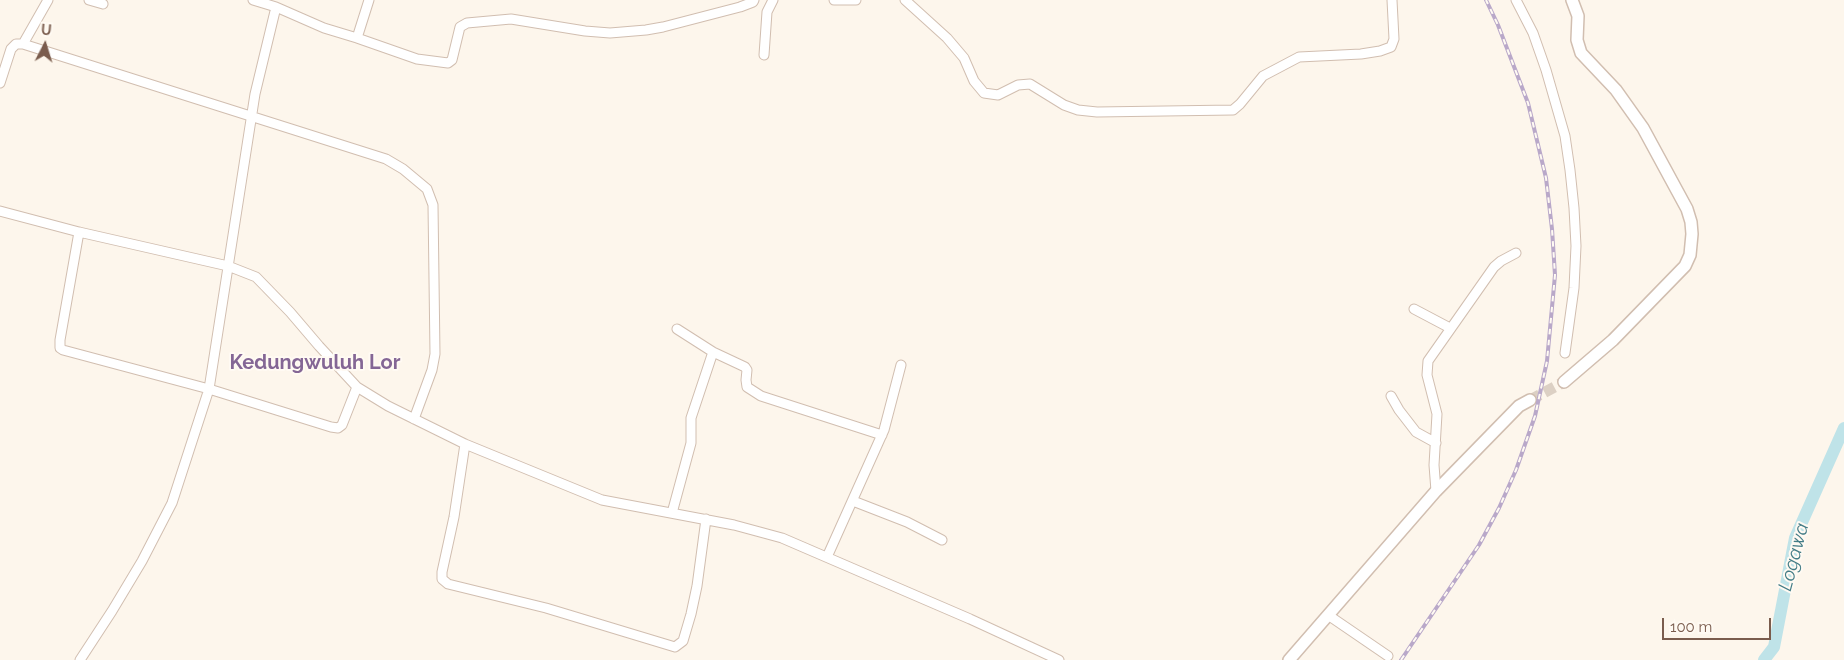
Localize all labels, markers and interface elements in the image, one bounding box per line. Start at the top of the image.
north arrow [20,20,70,70]
text: U [40,22,52,38]
district label: Kedungwuluh Lor [230,351,400,375]
water label: Logawa [1774,521,1814,593]
scale bar [1664,608,1773,640]
text: 100 m [1670,618,1712,636]

